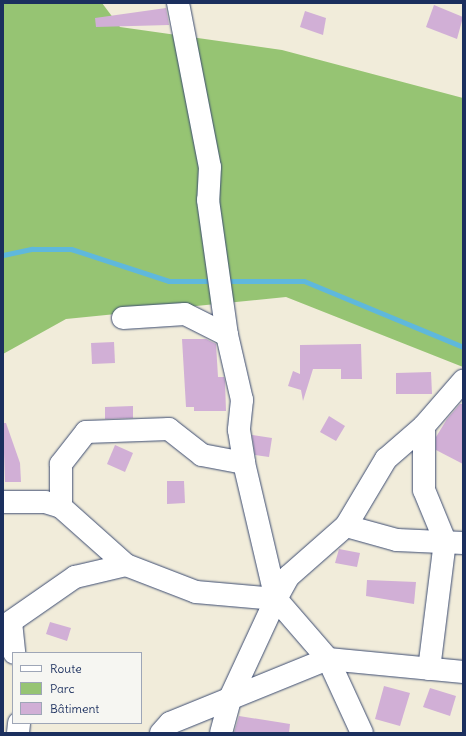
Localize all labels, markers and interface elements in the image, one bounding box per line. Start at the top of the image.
legend [12,652,142,724]
text: Route [50,661,82,676]
text: Parc [50,681,75,696]
text: Bâtiment [50,701,99,716]

